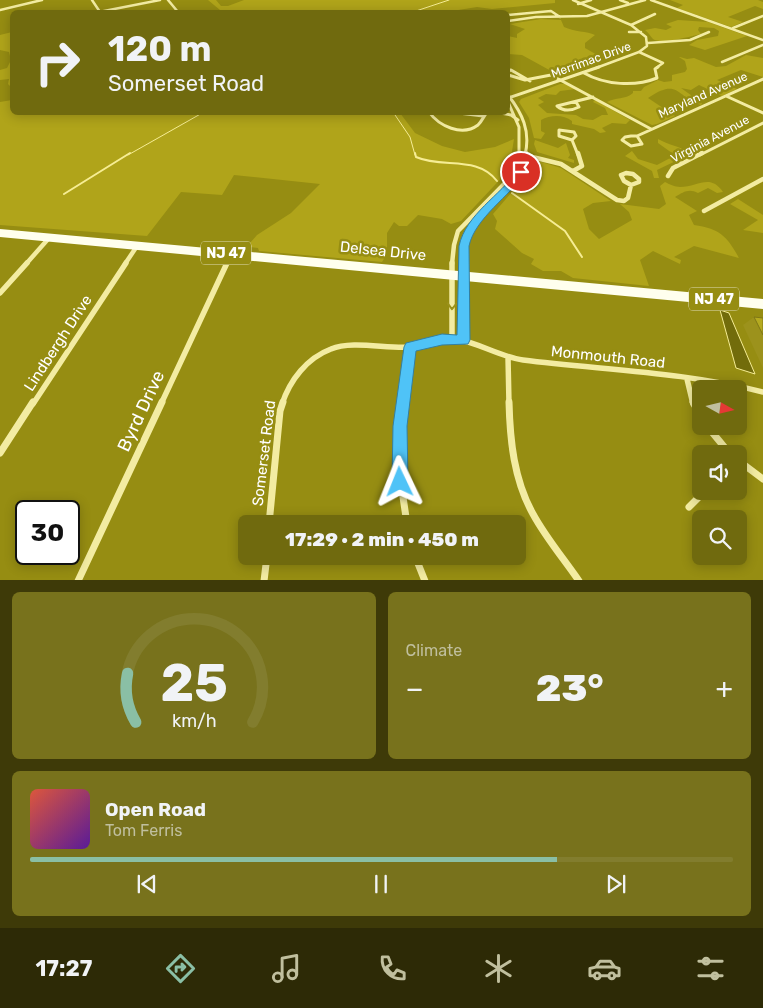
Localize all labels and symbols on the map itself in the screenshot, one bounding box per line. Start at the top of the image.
street label: Merrimac Drive [549,39,633,81]
street label: Maryland Avenue [656,69,750,121]
street label: Virginia Avenue [668,112,752,166]
pin [500,151,542,193]
street label: Delsea Drive [339,238,427,264]
road number: NJ 47 [201,242,251,264]
road number: NJ 47 [689,288,739,310]
street label: Lindbergh Drive [20,292,96,394]
one-way arrow [447,303,457,311]
street label: Monmouth Road [550,342,666,372]
street label: Byrd Drive [113,367,169,455]
north arrow [692,380,748,435]
street label: Somerset Road [249,399,279,507]
position arrow [373,455,425,507]
speed limit sign: 30 [15,500,80,565]

